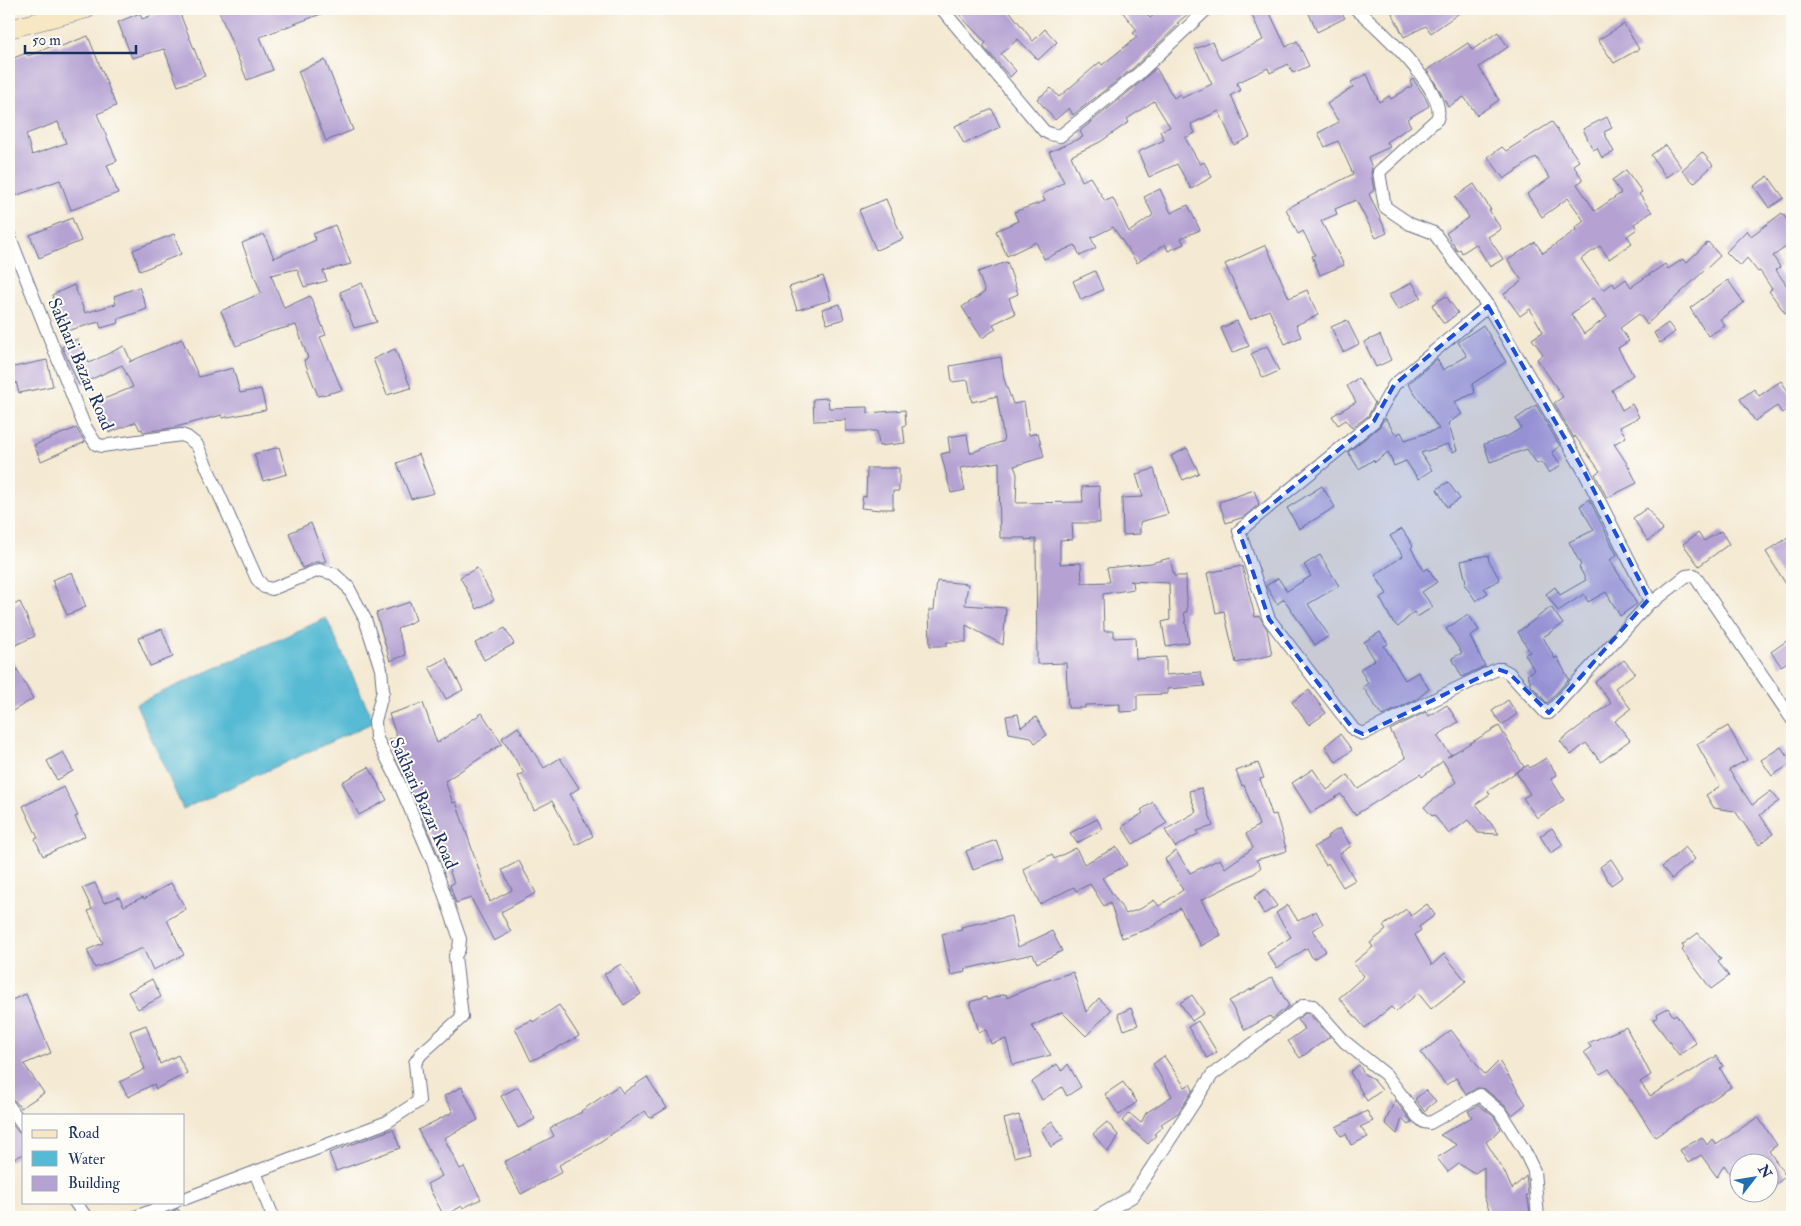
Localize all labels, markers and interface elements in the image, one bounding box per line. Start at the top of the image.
scale bar [25,22,136,54]
text: 50 m [32,31,61,50]
street label: Sakhari Bazar Road [42,295,119,434]
street label: Sakhari Bazar Road [384,734,463,873]
legend [22,1114,185,1204]
text: Road [68,1124,100,1143]
text: Water [67,1150,105,1169]
north arrow [1728,1154,1778,1204]
text: N [1754,1161,1775,1182]
text: Building [68,1174,120,1193]

